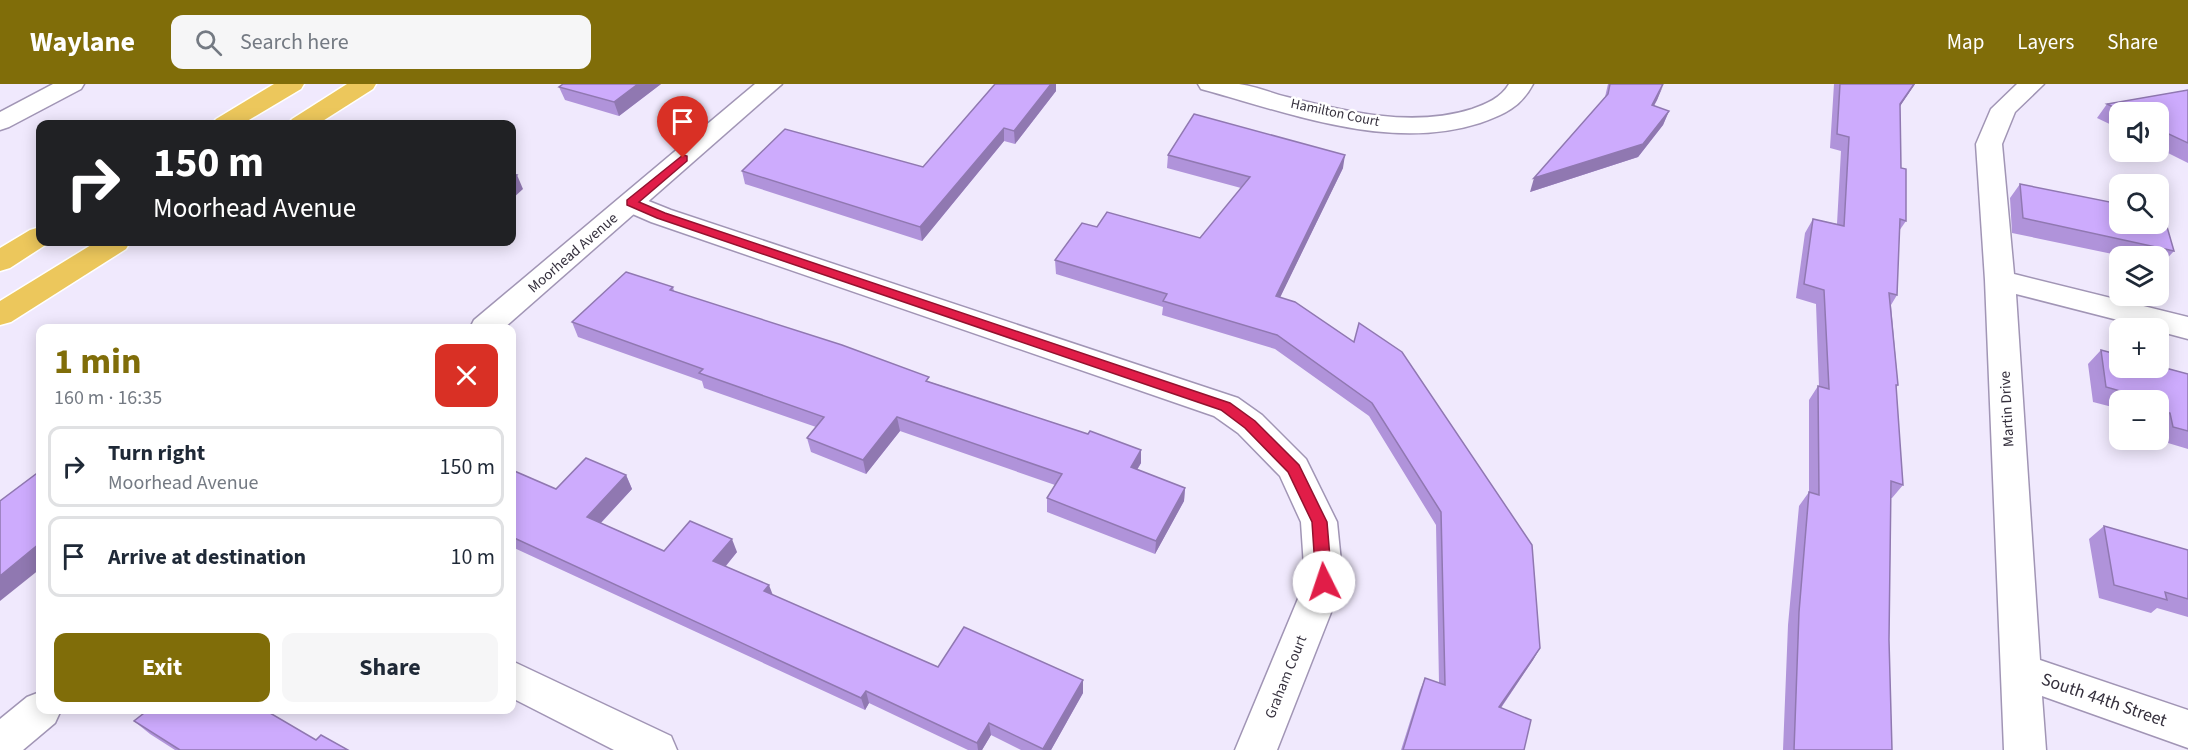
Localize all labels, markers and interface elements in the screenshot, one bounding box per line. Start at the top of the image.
search box [171,15,591,69]
text: Waylane [30,22,135,62]
icon: search [192,26,225,59]
text: Search here [240,26,349,58]
text: Map [1947,27,1984,57]
text: Layers [2017,27,2074,57]
text: Share [2107,27,2158,57]
street label: Hamilton Court [1289,94,1381,132]
pin [657,96,708,158]
map controls [2109,102,2169,450]
button: sound [2109,102,2169,162]
icon: arrive [666,105,699,138]
text: 150 m [153,133,264,193]
icon: right [54,144,132,222]
button: search [2109,174,2169,234]
text: Moorhead Avenue [153,189,356,228]
street label: Moorhead Avenue [524,208,622,298]
button: layers [2109,246,2169,306]
button: + [2109,318,2169,378]
text: 1 min [54,336,142,387]
button: close [435,344,498,407]
street label: Martin Drive [1995,370,2019,448]
text: 160 m · 16:35 [54,384,162,412]
button: − [2109,390,2169,450]
text: Turn right [108,437,205,469]
icon: right [57,450,90,483]
text: 150 m [440,451,495,483]
text: Moorhead Avenue [108,469,259,497]
icon: arrive [57,540,90,573]
text: Arrive at destination [108,541,306,573]
text: 10 m [450,541,495,573]
position arrow [1292,550,1356,614]
street label: Graham Court [1260,632,1312,722]
button: Exit [54,633,270,702]
button: Share [282,633,498,702]
street label: South 44th Street [2038,667,2170,733]

